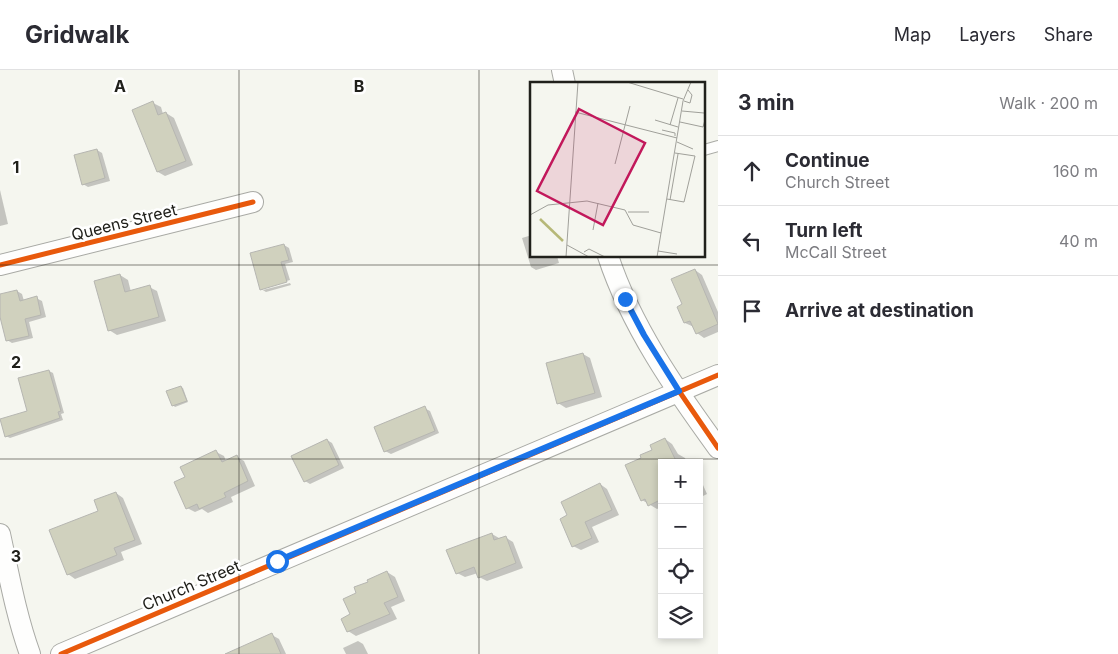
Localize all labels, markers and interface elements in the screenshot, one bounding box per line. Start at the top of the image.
text: Gridwalk [25,20,129,49]
text: Map [894,24,931,45]
text: Layers [959,24,1016,45]
text: Share [1044,24,1093,45]
text: A [114,76,126,96]
text: B [354,76,364,96]
inset map [530,82,706,258]
text: 3 min [738,90,794,115]
text: Walk · 200 m [999,93,1098,113]
text: Continue [785,149,870,172]
text: 1 [13,157,19,177]
icon: ahead [738,157,766,185]
text: 160 m [1053,161,1098,181]
text: Church Street [785,172,890,192]
street label: Queens Street [69,199,179,245]
text: Turn left [785,219,863,242]
icon: left [738,227,766,255]
text: 40 m [1059,231,1098,251]
text: McCall Street [785,242,887,262]
route end [614,288,637,311]
icon: arrive [738,297,766,325]
text: Arrive at destination [785,299,974,322]
text: 2 [11,352,21,372]
map controls [658,459,703,639]
button: + [658,459,703,504]
button: − [658,504,703,549]
text: 3 [11,546,21,566]
button: locate [658,549,703,594]
route start [266,550,289,573]
street label: Church Street [139,555,243,615]
button: layers [658,594,703,639]

